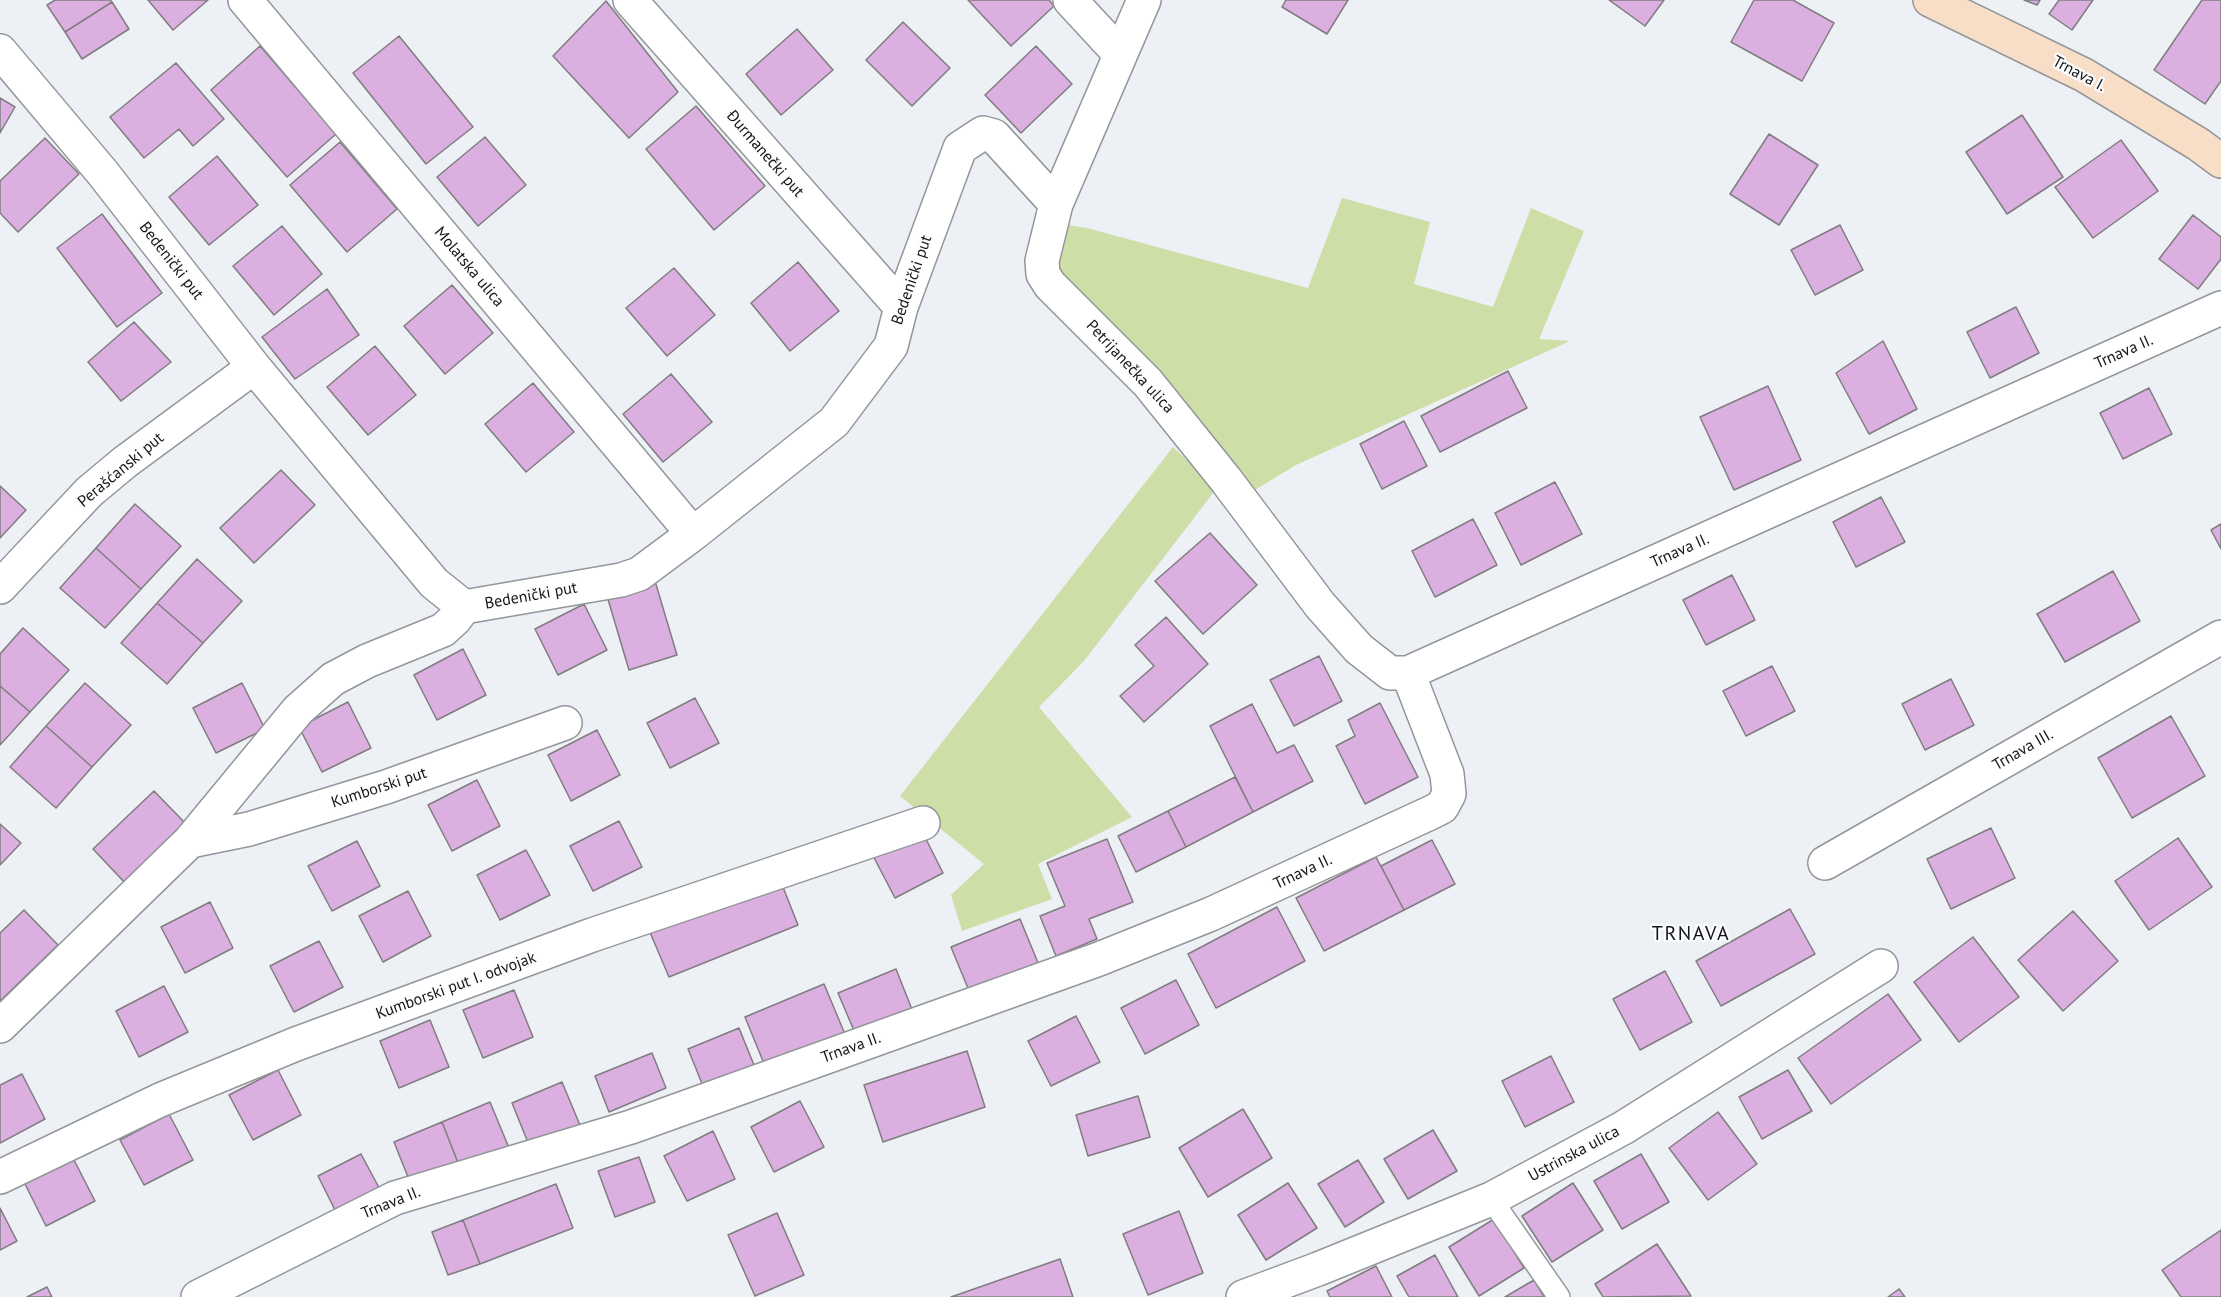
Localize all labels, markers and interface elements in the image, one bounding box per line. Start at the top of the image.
street label: Trnava I. [2049,52,2109,96]
street label: Đurmanečki put [722,107,808,201]
street label: Bedenički put [135,218,207,304]
street label: Molatska ulica [430,223,508,311]
street label: Bedenički put [888,233,936,327]
street label: Petrijanečka ulica [1082,316,1178,418]
street label: Trnava II. [2092,331,2156,373]
street label: Perašćanski put [74,429,168,511]
street label: Trnava II. [1648,530,1712,572]
street label: Bedenički put [483,578,579,614]
street label: Trnava III. [1989,725,2057,775]
street label: Kumborski put [329,764,429,812]
street label: Trnava II. [1271,850,1335,894]
district label: TRNAVA [1652,922,1730,946]
street label: Kumborski put I. odvojak [373,948,539,1024]
street label: Trnava II. [819,1028,883,1068]
street label: Ustrinska ulica [1525,1122,1623,1186]
street label: Trnava II. [359,1182,423,1224]

